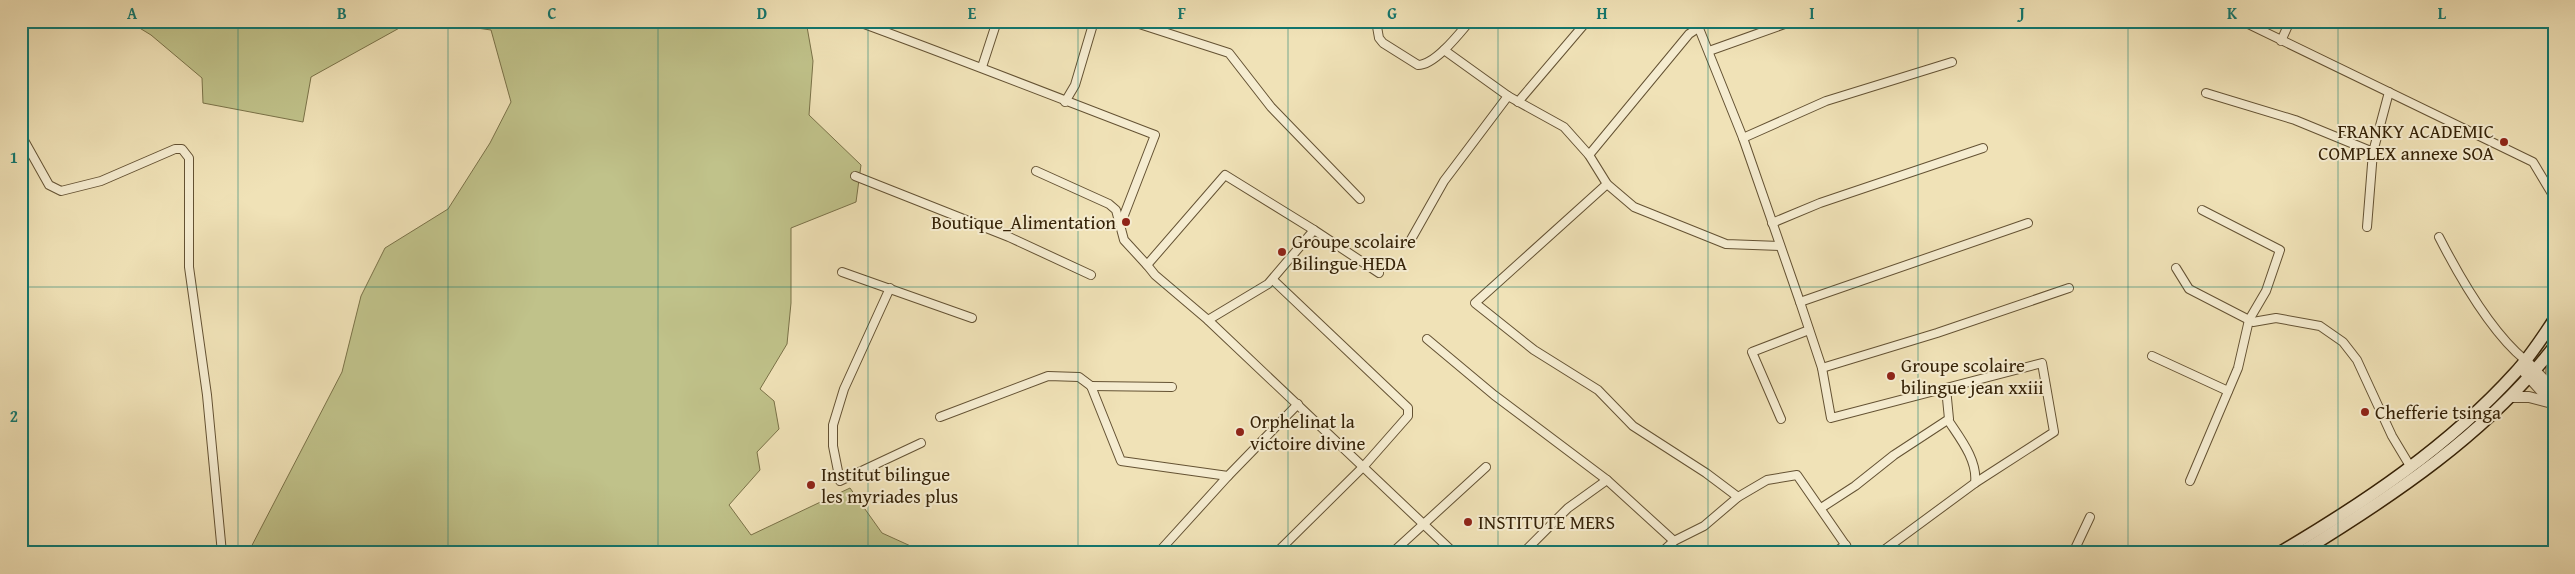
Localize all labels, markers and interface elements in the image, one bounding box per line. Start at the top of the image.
text: A [127,1,138,25]
text: B [337,1,347,25]
text: C [547,1,557,25]
text: D [757,1,767,25]
text: E [968,1,977,25]
text: F [1178,1,1186,25]
text: G [1387,1,1397,25]
text: H [1596,1,1608,25]
text: I [1809,1,1815,25]
text: J [2016,1,2025,25]
text: K [2227,1,2238,25]
text: L [2438,1,2447,25]
place label: FRANKY ACADEMIC COMPLEX annexe SOA [2318,117,2494,167]
marker: FRANKY ACADEMIC COMPLEX annexe SOA [2498,136,2510,148]
text: 1 [10,145,18,169]
place label: Boutique_Alimentation [931,208,1116,236]
marker: Boutique_Alimentation [1120,216,1132,228]
place label: Groupe scolaire Bilingue HEDA [1292,227,1416,277]
marker: Groupe scolaire Bilingue HEDA [1276,246,1288,258]
place label: Groupe scolaire bilingue jean xxiii [1901,351,2044,401]
marker: Groupe scolaire bilingue jean xxiii [1885,370,1897,382]
place label: Chefferie tsinga [2375,398,2501,426]
text: 2 [10,404,18,428]
marker: Chefferie tsinga [2359,406,2371,418]
place label: Orphelinat la victoire divine [1250,407,1366,457]
marker: Orphelinat la victoire divine [1234,426,1246,438]
place label: Institut bilingue les myriades plus [821,460,958,510]
marker: Institut bilingue les myriades plus [805,479,817,491]
place label: INSTITUTE MERS [1478,508,1615,536]
marker: INSTITUTE MERS [1462,516,1474,528]

